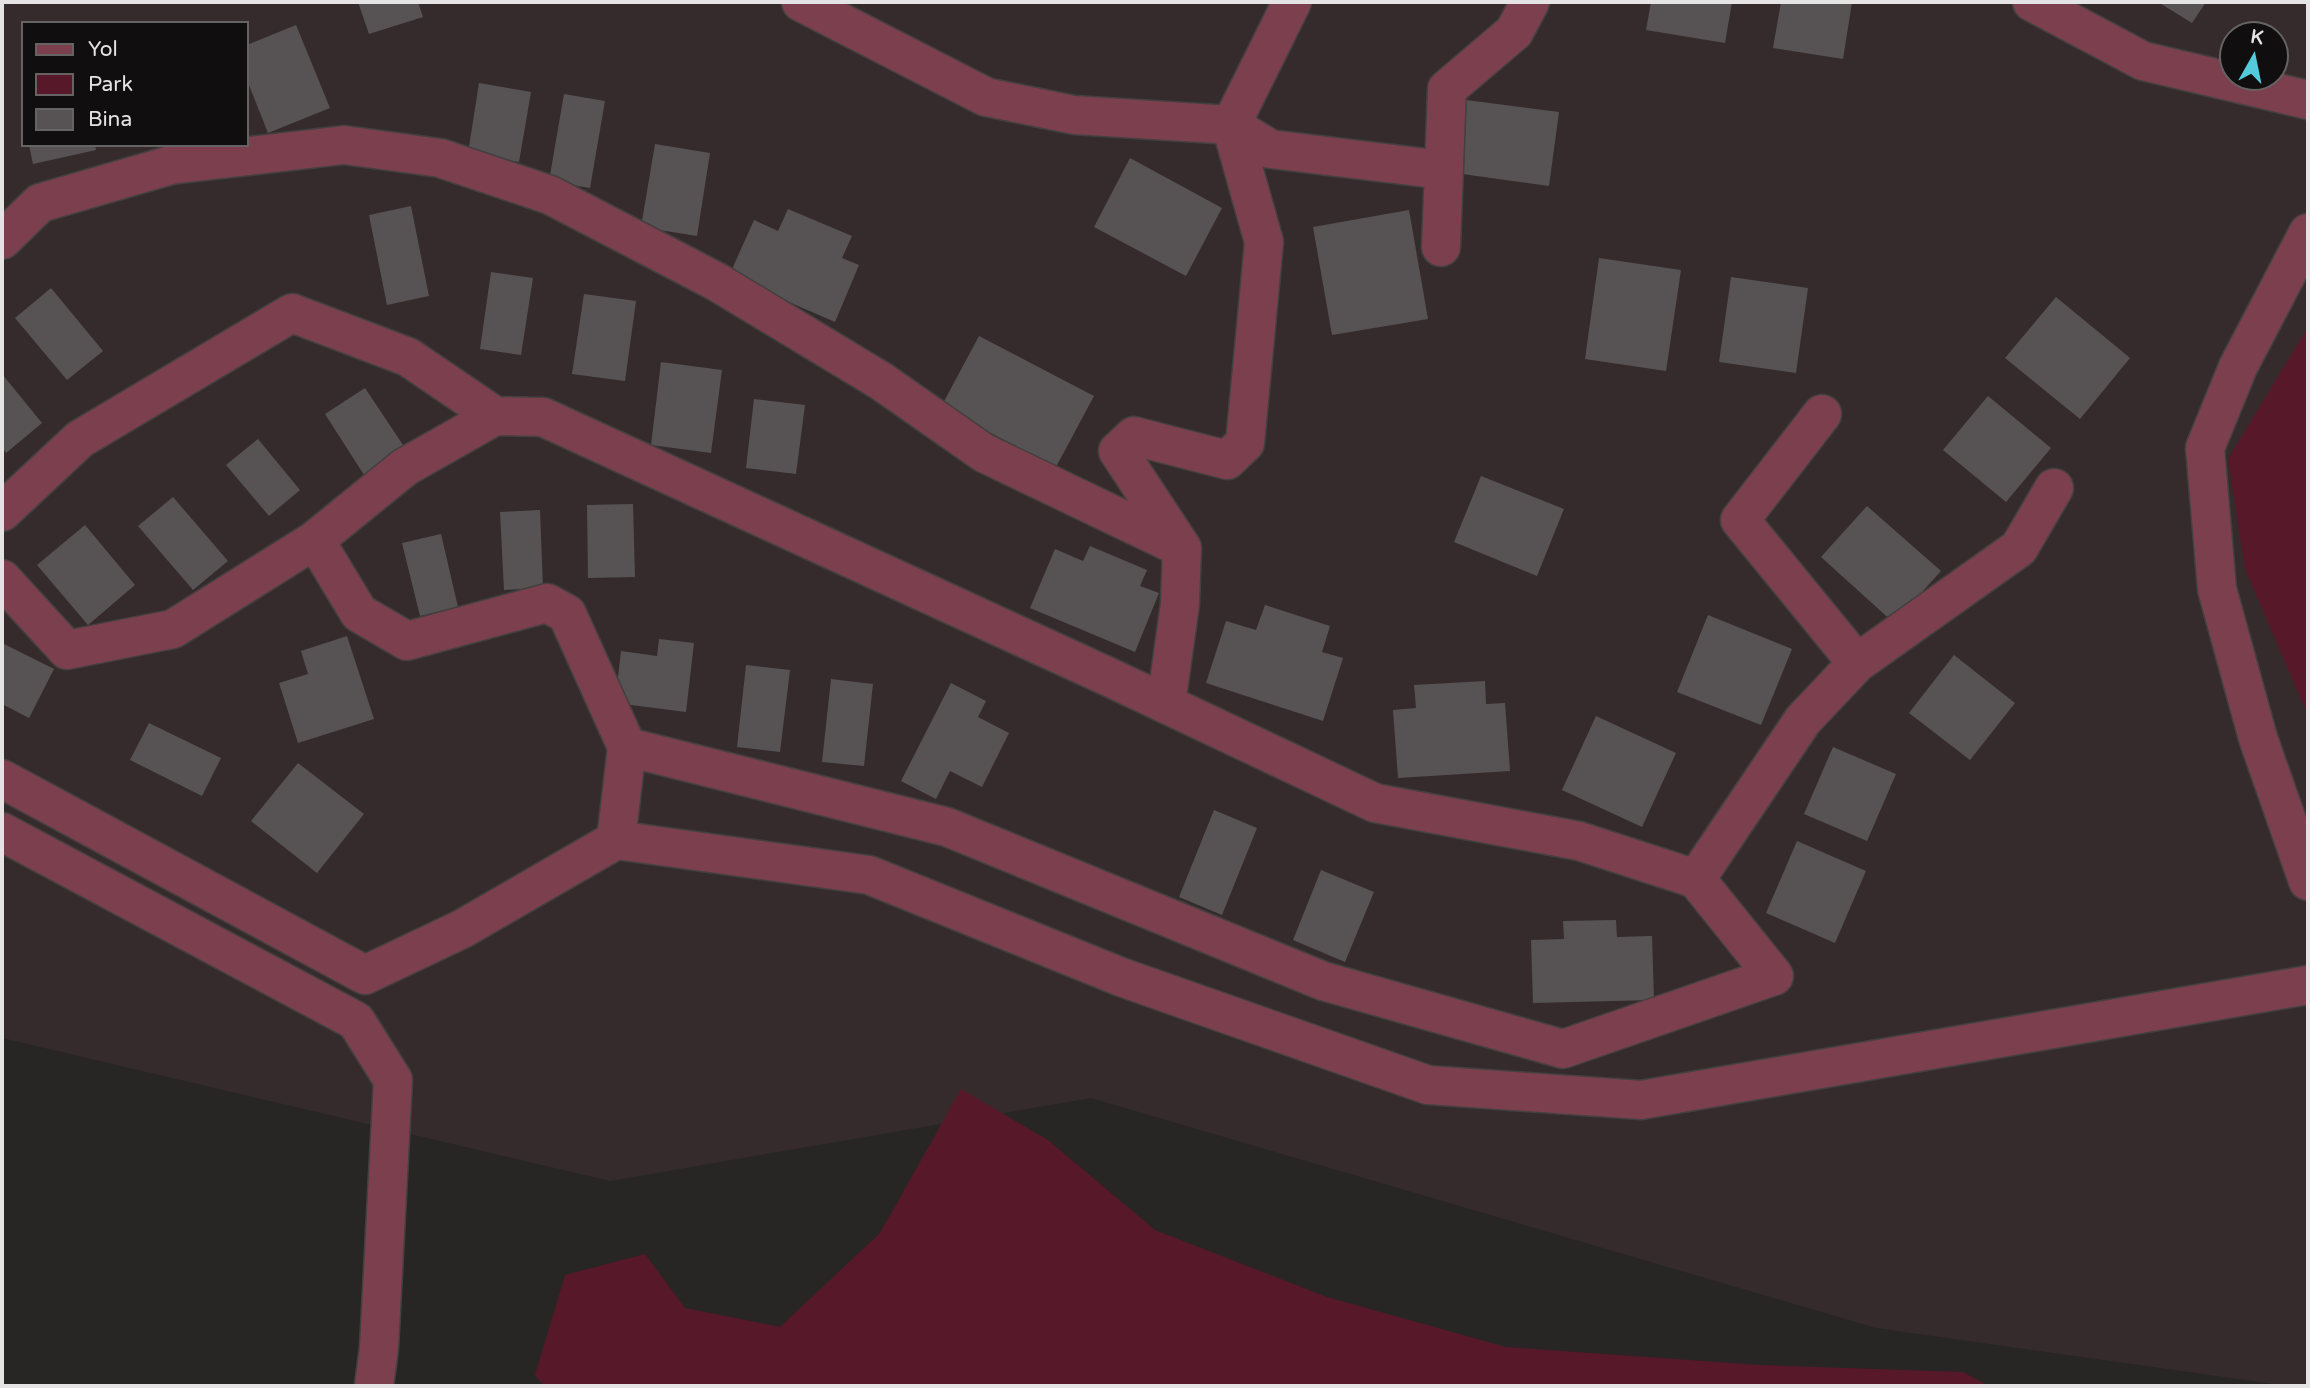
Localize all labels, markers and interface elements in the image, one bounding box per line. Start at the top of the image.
legend [21,21,248,147]
north arrow [2219,21,2289,91]
text: K [2249,25,2265,49]
text: Yol [88,37,118,62]
text: Park [88,72,133,97]
text: Bina [88,107,132,132]

